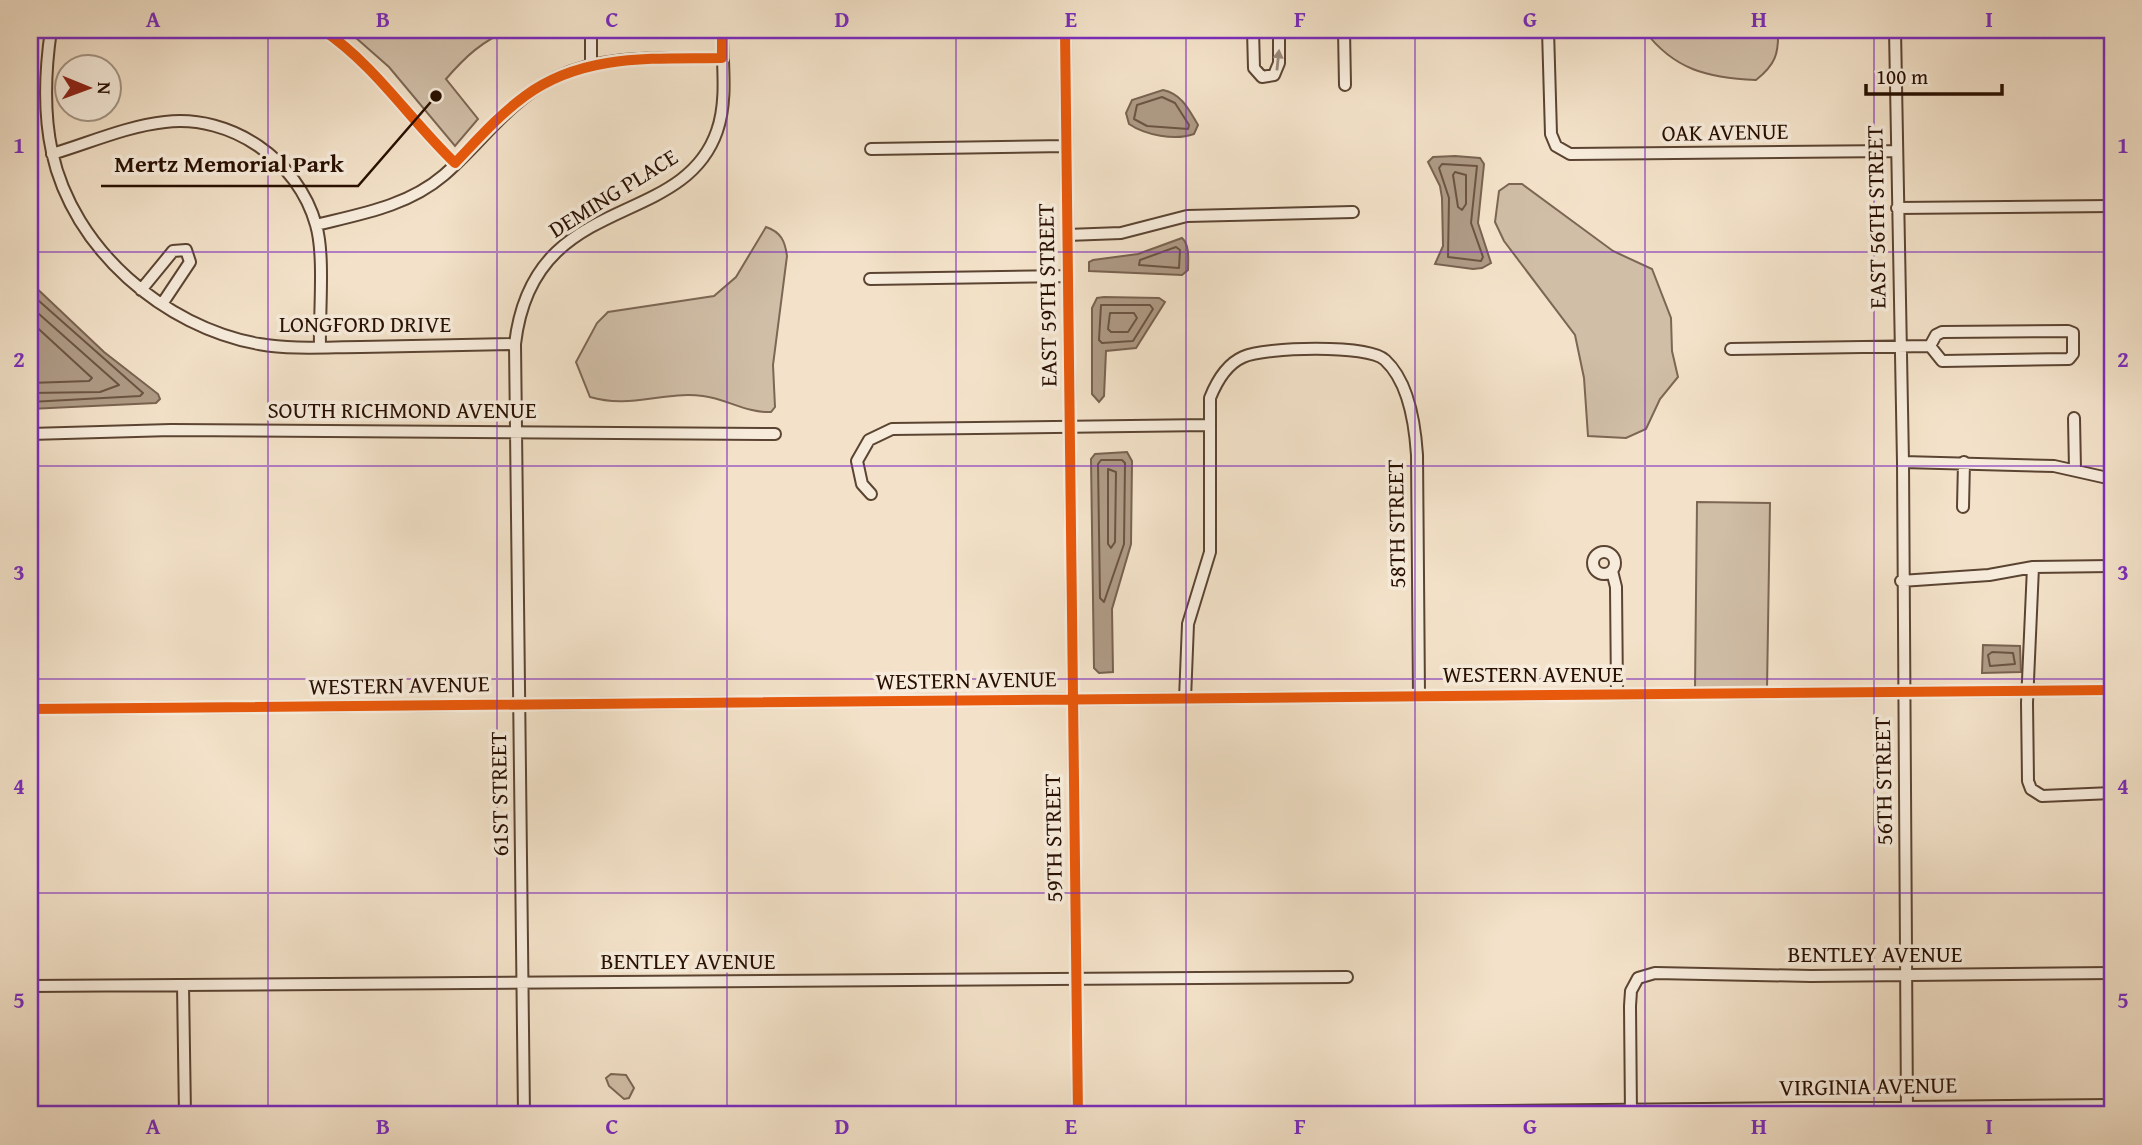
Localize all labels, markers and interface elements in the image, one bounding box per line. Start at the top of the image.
text: A [146,2,161,35]
text: B [376,2,390,35]
text: C [605,2,619,35]
text: D [835,2,850,35]
text: E [1065,2,1077,35]
text: F [1294,2,1306,35]
text: G [1523,2,1537,35]
text: H [1751,2,1767,35]
text: I [1985,2,1993,35]
one-way arrow [1272,49,1283,71]
north arrow [52,52,122,122]
scale bar [1866,52,2002,96]
text: 100 m [1876,61,1928,92]
text: N [91,82,119,95]
street label: OAK AVENUE [1661,114,1789,149]
street label: EAST 56TH STREET [1857,125,1894,309]
text: 1 [13,128,25,161]
text: 1 [2117,128,2129,161]
street label: DEMING PLACE [542,140,684,245]
callout: Mertz Memorial Park [101,141,358,186]
text: Mertz Memorial Park [114,146,344,181]
street label: EAST 59TH STREET [1028,203,1065,387]
street label: LONGFORD DRIVE [279,307,451,340]
text: 2 [13,342,25,375]
text: 2 [2117,342,2129,375]
street label: SOUTH RICHMOND AVENUE [267,393,537,426]
street label: 58TH STREET [1378,459,1413,589]
text: 3 [13,555,25,588]
text: 3 [2117,555,2129,588]
street label: WESTERN AVENUE [1443,657,1623,690]
street label: WESTERN AVENUE [875,661,1057,698]
street label: WESTERN AVENUE [308,666,490,703]
street label: 56TH STREET [1865,716,1900,846]
street label: 61ST STREET [481,731,516,857]
text: 4 [13,769,25,802]
text: 4 [2117,769,2129,802]
street label: 59TH STREET [1035,773,1070,903]
street label: BENTLEY AVENUE [1788,937,1963,970]
street label: BENTLEY AVENUE [601,944,776,977]
text: 5 [13,983,25,1016]
text: 5 [2117,983,2129,1016]
street label: VIRGINIA AVENUE [1779,1067,1957,1104]
text: A [146,1109,161,1142]
text: B [376,1109,390,1142]
text: C [605,1109,619,1142]
text: D [835,1109,850,1142]
text: E [1065,1109,1077,1142]
text: F [1294,1109,1306,1142]
text: G [1523,1109,1537,1142]
text: H [1751,1109,1767,1142]
text: I [1985,1109,1993,1142]

